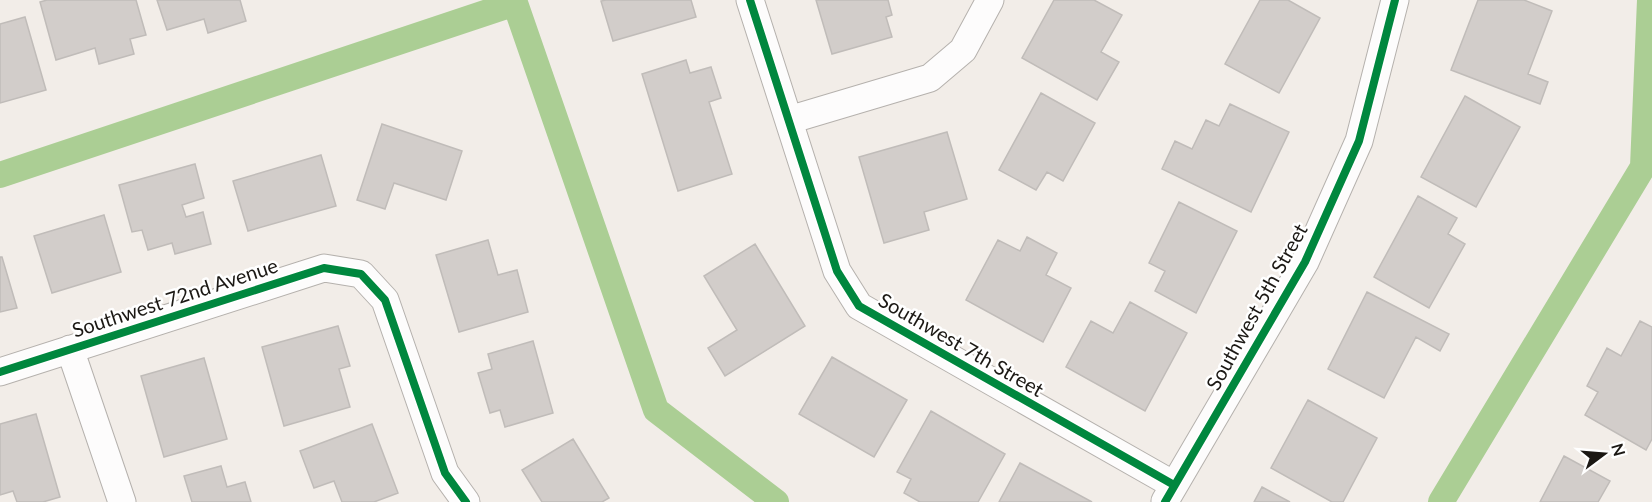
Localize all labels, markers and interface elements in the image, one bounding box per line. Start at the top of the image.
street label: Southwest 5th Street [1200,219,1312,394]
street label: Southwest 72nd Avenue [69,252,281,342]
street label: Southwest 7th Street [875,287,1048,401]
north arrow [1574,424,1634,484]
text: N [1608,441,1630,458]

